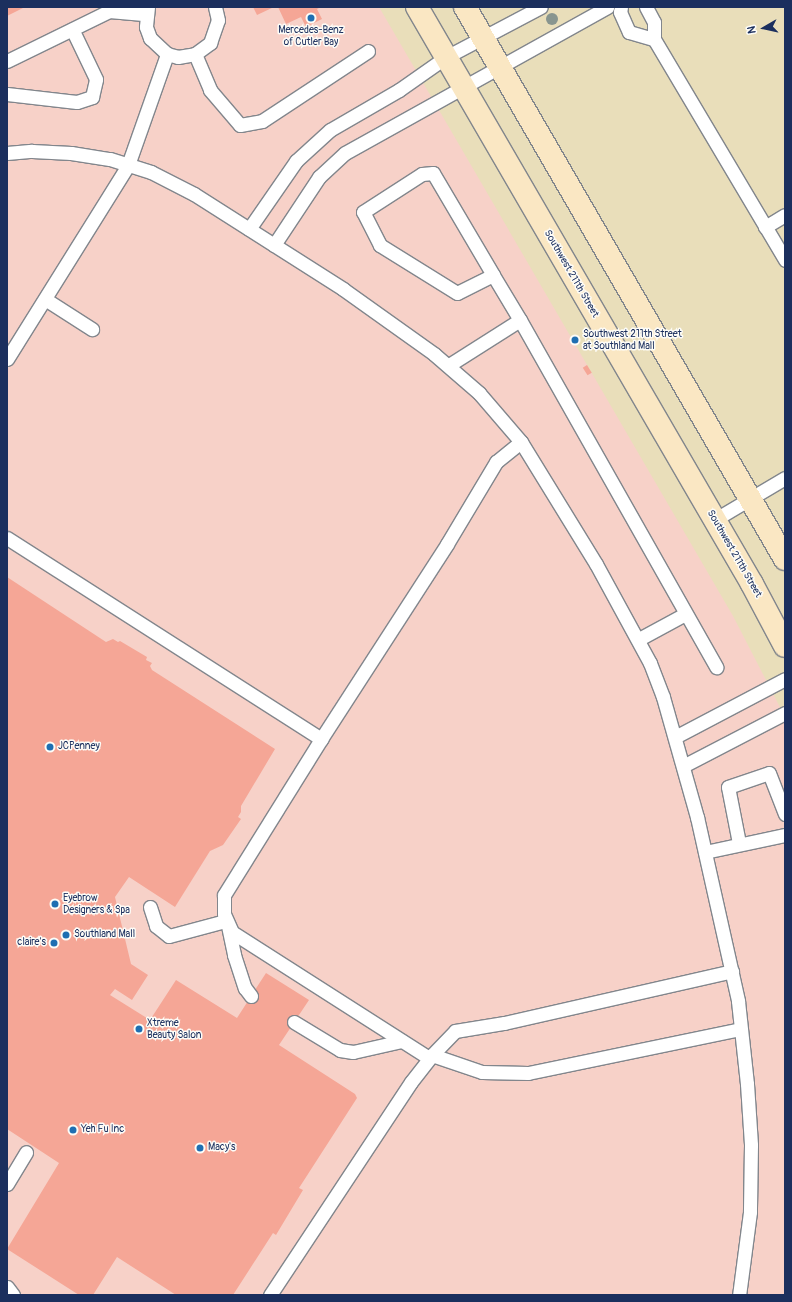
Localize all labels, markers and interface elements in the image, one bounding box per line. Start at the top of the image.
north arrow [744,8,784,48]
marker: Mercedes-Benz of Cutler Bay [306,13,316,23]
place label: Mercedes-Benz of Cutler Bay [278,24,344,48]
text: N [745,25,759,35]
street label: Southwest 211th Street [541,228,601,320]
place label: Southwest 211th Street at Southland Mall [583,328,682,352]
marker: Southwest 211th Street at Southland Mall [570,335,580,345]
street label: Southwest 211th Street [704,508,764,600]
place label: JCPenney [58,741,100,753]
marker: JCPenney [45,742,55,752]
place label: Eyebrow Designers & Spa [63,892,130,916]
marker: Eyebrow Designers & Spa [50,899,60,909]
place label: Southland Mall [74,929,135,941]
marker: Southland Mall [61,930,71,940]
place label: claire's [17,937,46,949]
marker: claire's [49,938,59,948]
place label: Xtreme Beauty Salon [147,1017,201,1040]
marker: Xtreme Beauty Salon [134,1024,144,1034]
place label: Yeh Fu Inc [81,1124,124,1136]
marker: Yeh Fu Inc [68,1125,78,1135]
place label: Macy's [208,1142,235,1154]
marker: Macy's [195,1143,205,1153]

